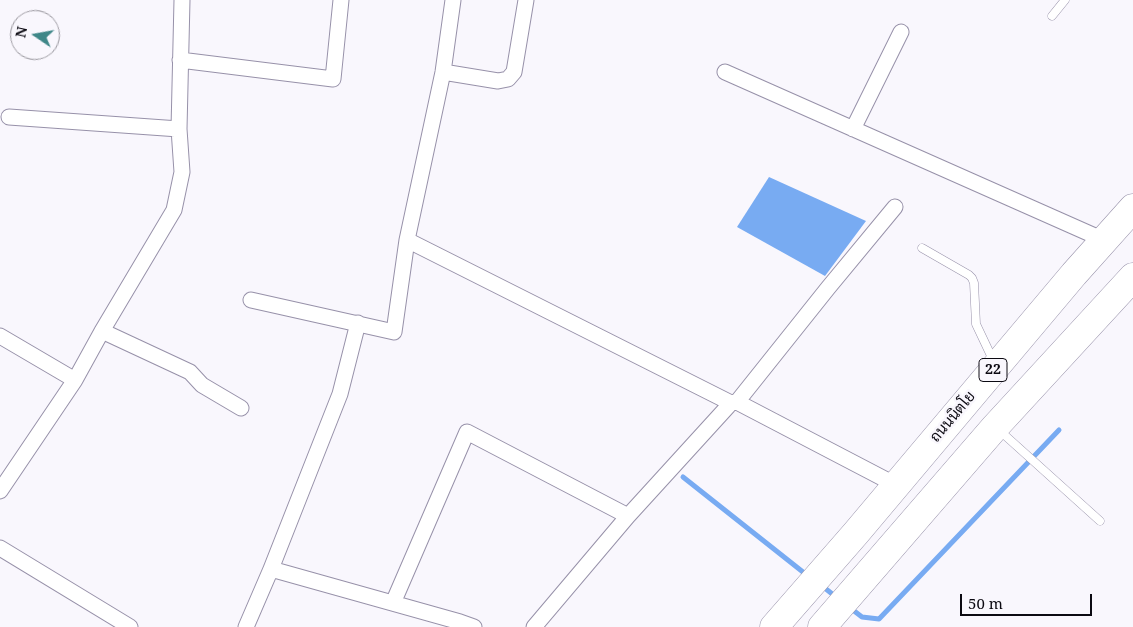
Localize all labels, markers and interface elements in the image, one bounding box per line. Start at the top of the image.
north arrow [10,10,60,60]
text: N [10,25,31,39]
road number: 22 [979,358,1007,382]
street label: ถนนนิตโย [927,388,979,446]
scale bar [963,584,1096,616]
text: 50 m [968,593,1003,613]

